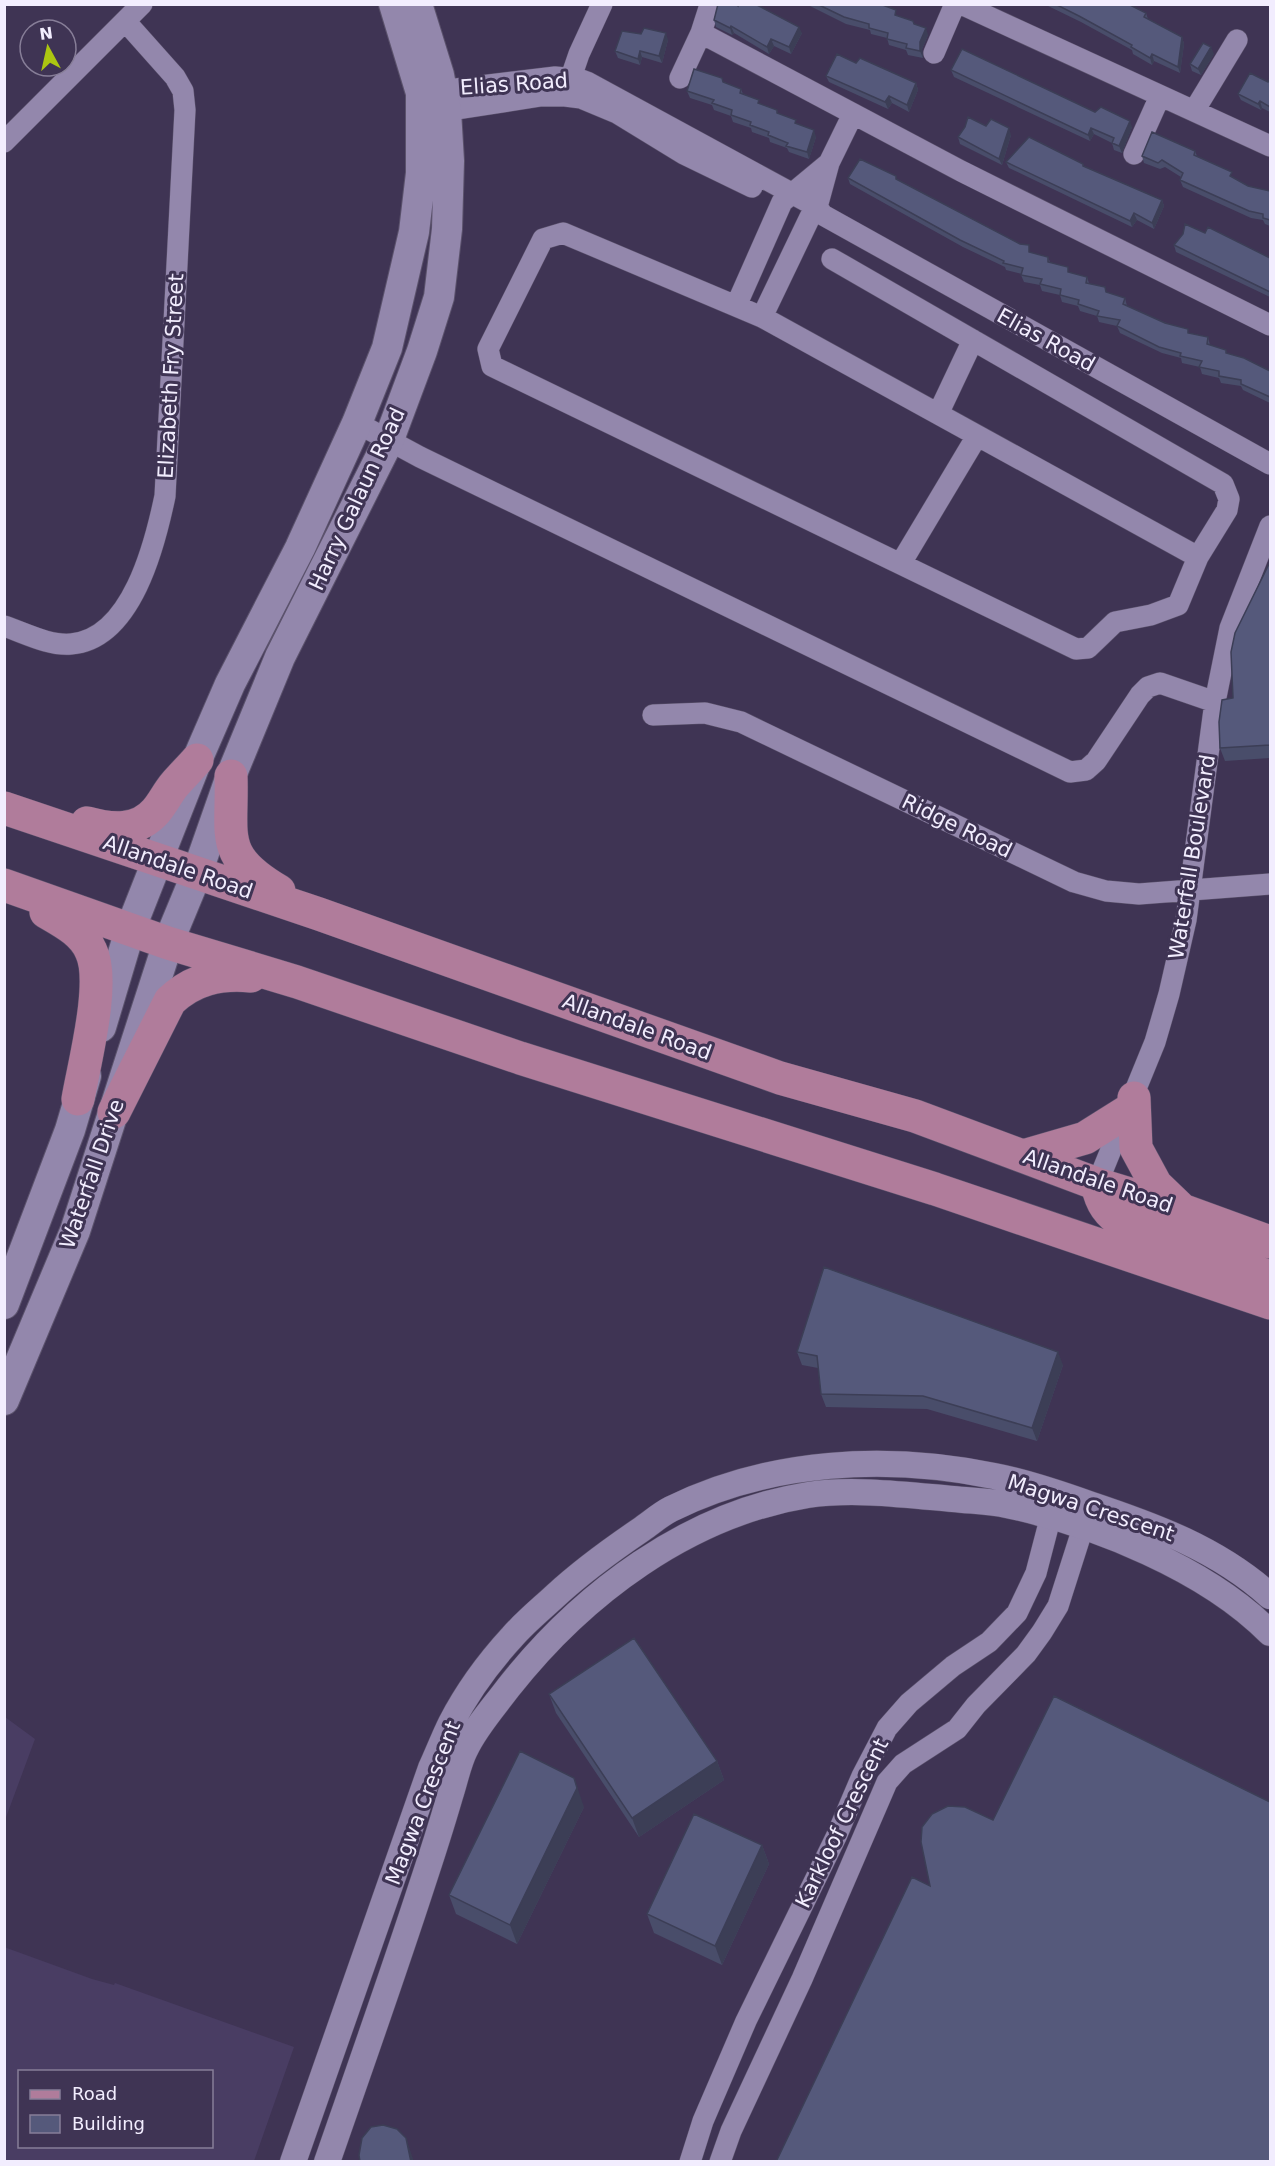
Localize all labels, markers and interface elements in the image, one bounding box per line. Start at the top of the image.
north arrow [18,18,78,78]
text: N [38,23,54,44]
street label: Elias Road [459,68,569,100]
street label: Elizabeth Fry Street [154,273,188,479]
street label: Elias Road [993,303,1099,377]
street label: Harry Galaun Road [304,404,410,594]
street label: Waterfall Boulevard [1164,753,1220,961]
street label: Ridge Road [898,789,1016,863]
street label: Allandale Road [100,830,256,904]
street label: Allandale Road [559,989,715,1065]
street label: Waterfall Drive [55,1096,129,1252]
street label: Allandale Road [1020,1144,1176,1218]
street label: Magwa Crescent [1005,1470,1177,1546]
street label: Magwa Crescent [381,1718,465,1888]
street label: Karkloof Crescent [791,1734,893,1912]
legend [18,2070,213,2148]
text: Road [72,2083,117,2104]
text: Building [72,2113,145,2134]

